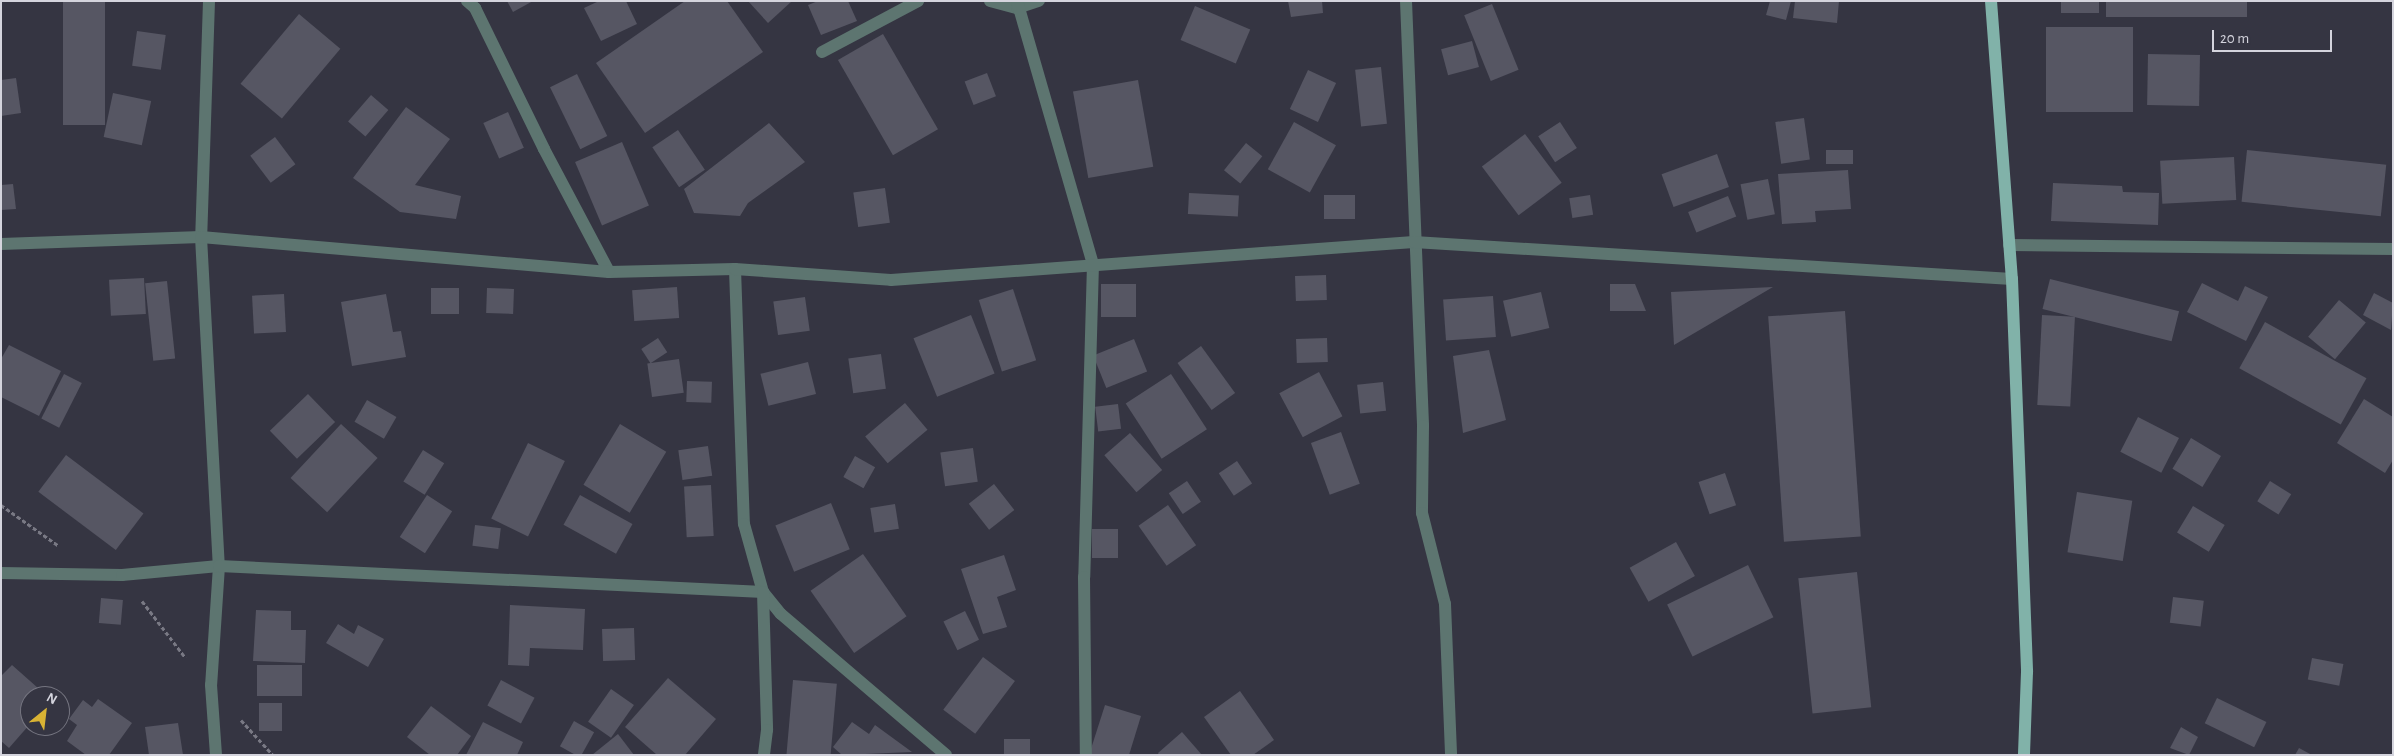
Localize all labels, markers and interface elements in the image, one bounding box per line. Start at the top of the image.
scale bar [2214,20,2334,52]
text: 20 m [2220,31,2249,46]
north arrow [20,686,70,736]
text: N [44,690,59,707]

